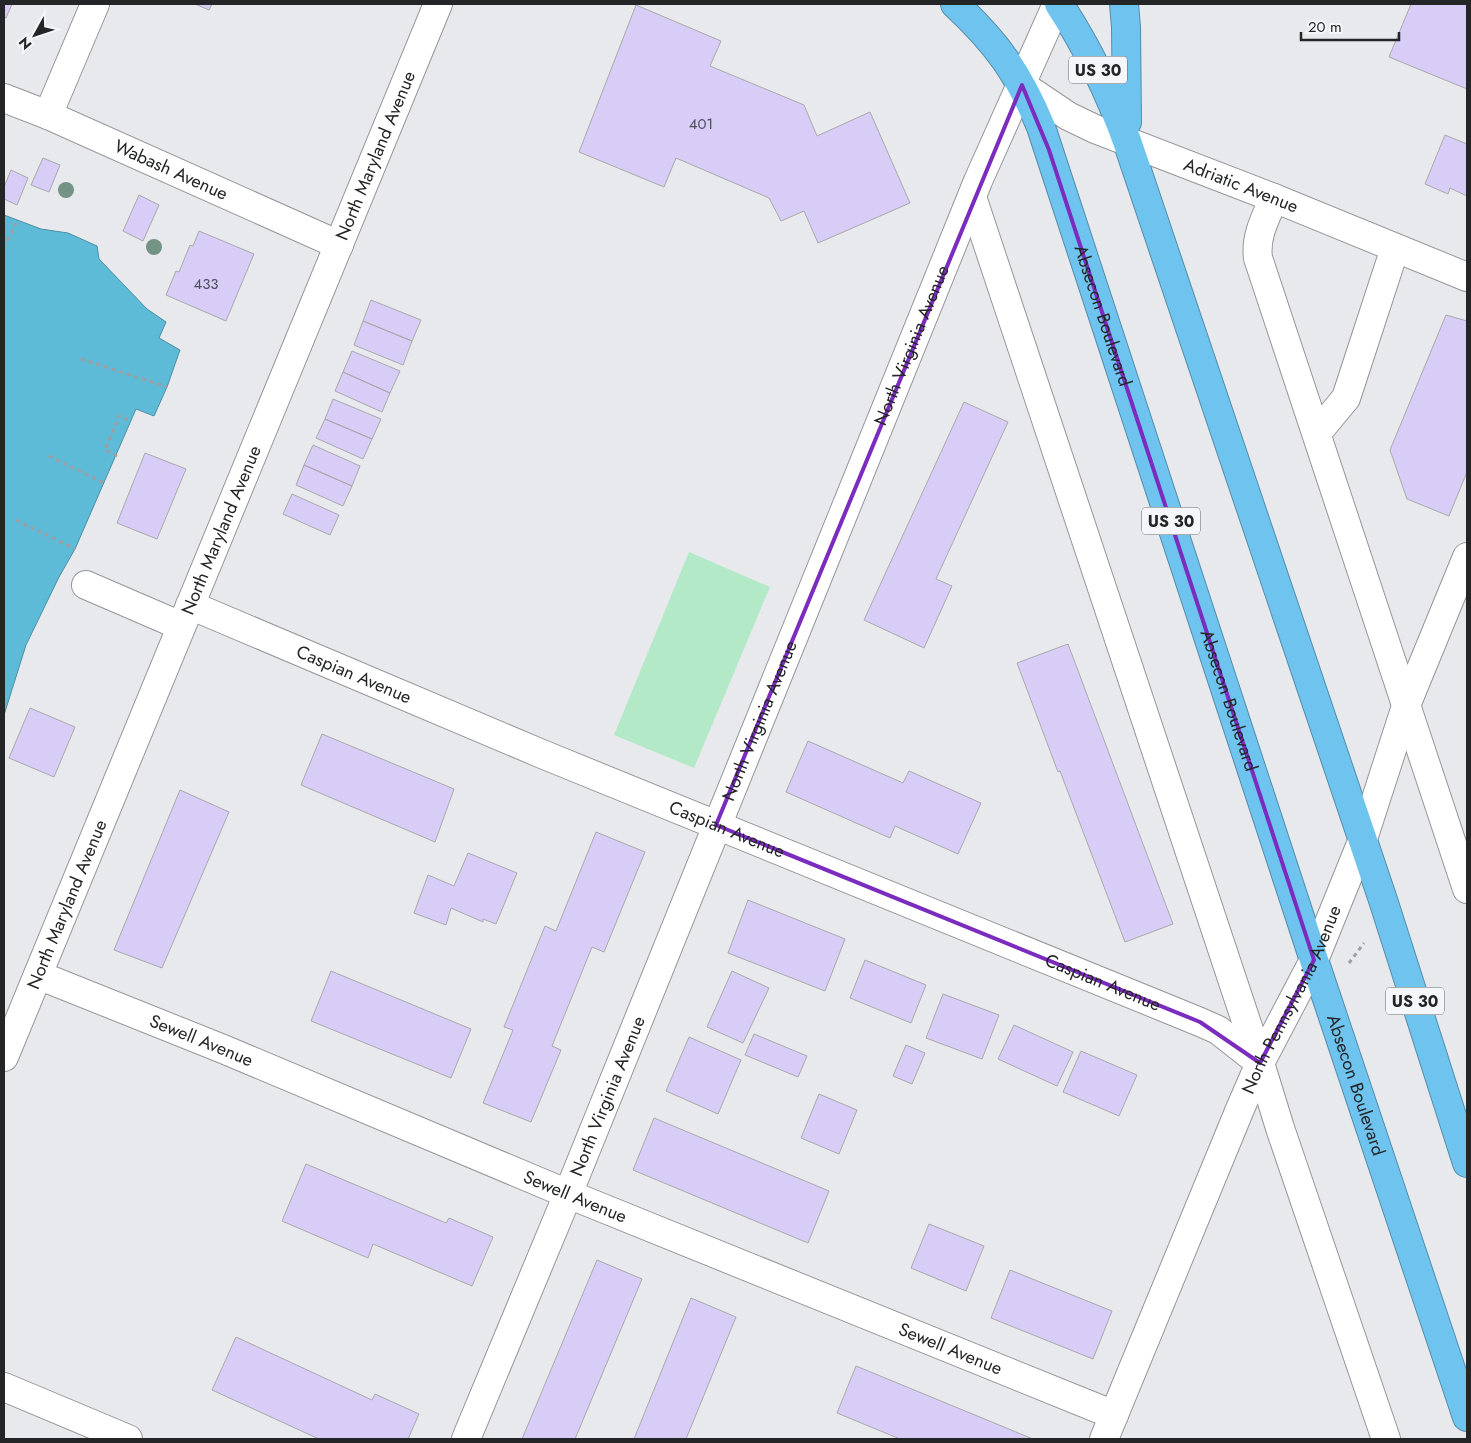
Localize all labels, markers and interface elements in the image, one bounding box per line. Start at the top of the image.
north arrow [10,10,60,60]
scale bar [1301,10,1398,42]
text: 20 m [1308,16,1342,38]
text: N [14,33,36,54]
road number: US 30 [1069,56,1127,84]
street label: North Maryland Avenue [329,67,422,244]
house number: 401 [689,113,713,135]
street label: Wabash Avenue [110,133,232,207]
street label: Adriatic Avenue [1180,151,1302,220]
street label: Absecon Boulevard [1068,242,1138,390]
street label: North Virginia Avenue [867,261,956,429]
house number: 433 [193,273,219,295]
street label: North Maryland Avenue [175,441,268,619]
road number: US 30 [1142,508,1200,534]
street label: Absecon Boulevard [1194,626,1264,775]
street label: North Virginia Avenue [715,637,804,805]
street label: Caspian Avenue [292,638,416,710]
street label: Caspian Avenue [665,794,789,865]
street label: North Maryland Avenue [20,816,113,993]
street label: North Pennsylvania Avenue [1235,901,1348,1098]
street label: Caspian Avenue [1041,947,1165,1018]
road number: US 30 [1386,988,1444,1014]
street label: Sewell Avenue [146,1008,257,1073]
street label: Absecon Boulevard [1320,1011,1392,1159]
street label: North Virginia Avenue [564,1012,652,1180]
street label: Sewell Avenue [519,1164,631,1229]
street label: Sewell Avenue [895,1316,1006,1381]

